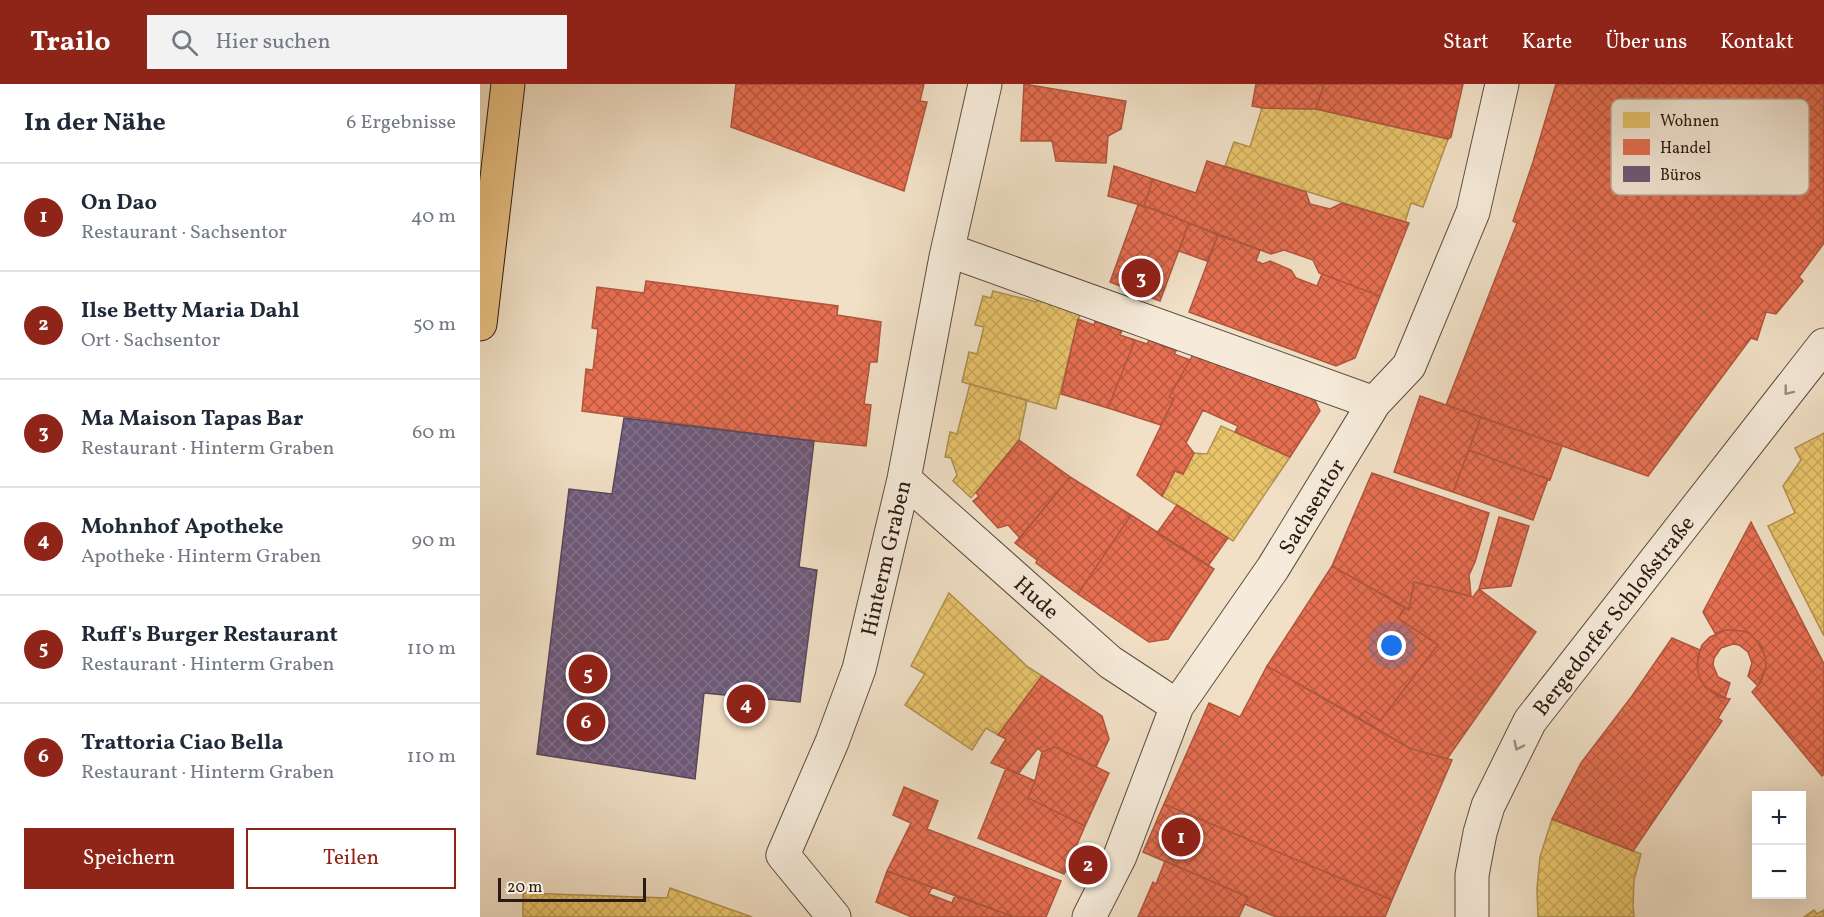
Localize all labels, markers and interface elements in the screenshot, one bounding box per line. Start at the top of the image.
search box [147,15,567,69]
text: Trailo [30,23,111,62]
icon: search [168,26,201,59]
text: Hier suchen [216,27,331,58]
text: Start [1443,28,1489,57]
text: Karte [1522,28,1572,57]
text: Über uns [1605,28,1687,57]
text: Kontakt [1720,28,1794,57]
legend [1611,99,1809,195]
text: In der Nähe [24,105,166,141]
text: 6 Ergebnisse [346,109,456,137]
text: Wohnen [1660,111,1719,133]
text: Handel [1660,138,1711,160]
text: Büros [1660,165,1701,187]
text: On Dao [81,188,157,219]
text: 1 [39,203,48,231]
text: 40 m [411,203,456,231]
text: Restaurant · Sachsentor [81,219,287,247]
pin: 3 [1122,256,1160,300]
text: Ilse Betty Maria Dahl [81,296,299,327]
text: 2 [38,311,49,339]
text: 50 m [413,311,456,339]
text: Ort · Sachsentor [81,327,220,355]
one-way arrow [1784,384,1795,395]
text: Ma Maison Tapas Bar [81,404,303,435]
text: 3 [38,419,49,447]
text: 60 m [412,419,456,447]
text: Restaurant · Hinterm Graben [81,435,335,463]
street label: Sachsentor [1272,453,1354,561]
street label: Hinterm Graben [854,478,920,640]
street label: Bergedorfer Schloßstraße [1527,510,1703,723]
text: Mohnhof Apotheke [81,512,284,543]
text: 4 [37,527,50,555]
text: 90 m [412,527,456,555]
text: Apotheke · Hinterm Graben [81,543,322,571]
street label: Hude [1006,570,1065,628]
text: Ruff's Burger Restaurant [81,620,338,651]
your location [1377,631,1406,660]
text: 5 [39,635,48,663]
text: 110 m [407,635,456,663]
text: Restaurant · Hinterm Graben [81,651,335,679]
pin: 5 [568,652,608,696]
pin: 4 [726,682,766,726]
pin: 6 [566,700,606,744]
text: Trattoria Ciao Bella [81,728,283,759]
one-way arrow [1514,740,1525,751]
text: 6 [38,743,49,771]
text: 110 m [407,743,456,771]
text: Restaurant · Hinterm Graben [81,759,335,787]
map controls [1752,791,1806,899]
button: + [1752,791,1806,845]
pin: 1 [1162,814,1200,860]
button: Speichern [24,828,234,889]
button: Teilen [246,828,456,889]
pin: 2 [1068,842,1108,888]
button: − [1752,845,1806,899]
scale bar [498,875,646,902]
text: 20 m [507,877,542,899]

